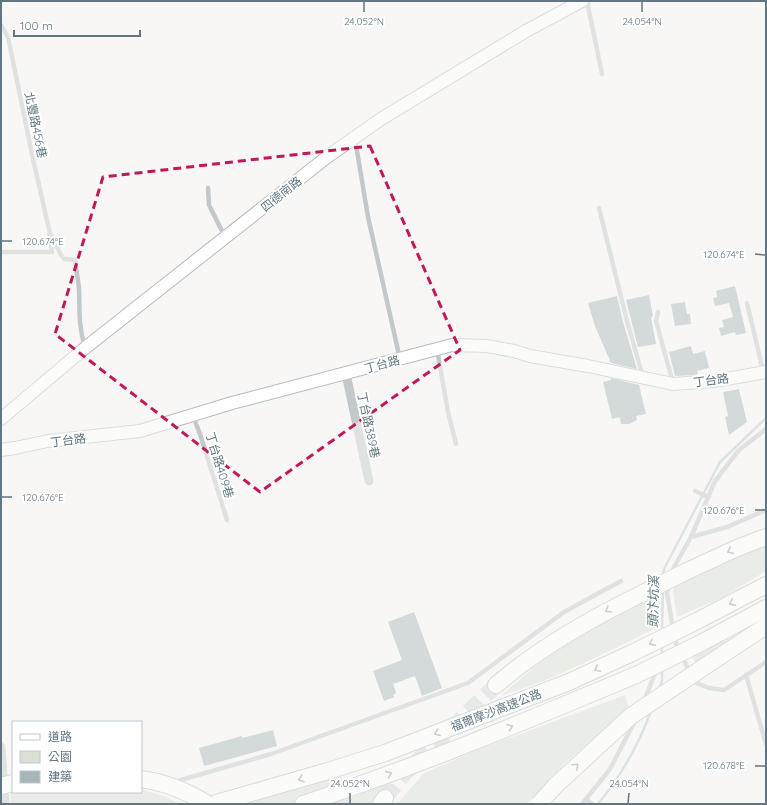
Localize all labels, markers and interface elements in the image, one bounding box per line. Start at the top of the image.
scale bar [14,12,140,38]
text: 24.052°N [344,15,384,28]
text: 24.054°N [622,15,662,28]
text: 100 m [20,18,53,33]
street label: 北豐路456巷 [22,90,50,160]
street label: 四德南路 [258,173,304,215]
text: 120.674°E [22,235,64,248]
text: 120.674°E [703,248,745,261]
street label: 丁台路 [363,352,401,376]
street label: 丁台路 [692,370,730,390]
street label: 丁台路389巷 [355,390,383,460]
street label: 丁台路 [49,430,87,450]
street label: 丁台路409巷 [203,430,237,500]
text: 120.676°E [22,491,64,504]
text: 120.676°E [703,504,745,517]
one-way arrow [727,546,734,554]
water label: 頭汴坑溪 [645,574,661,628]
one-way arrow [728,598,736,606]
one-way arrow [605,606,612,613]
one-way arrow [649,638,656,646]
one-way arrow [593,664,601,672]
street label: 福爾摩沙高速公路 [448,686,544,734]
legend [12,721,142,793]
one-way arrow [507,724,514,732]
text: 道路 [48,729,72,744]
one-way arrow [434,729,441,737]
text: 公園 [48,749,72,764]
text: 120.678°E [703,759,745,772]
one-way arrow [571,764,579,771]
text: 建築 [48,769,72,784]
one-way arrow [385,770,392,778]
one-way arrow [297,774,304,783]
text: 24.052°N [330,777,370,790]
text: 24.054°N [609,777,649,790]

